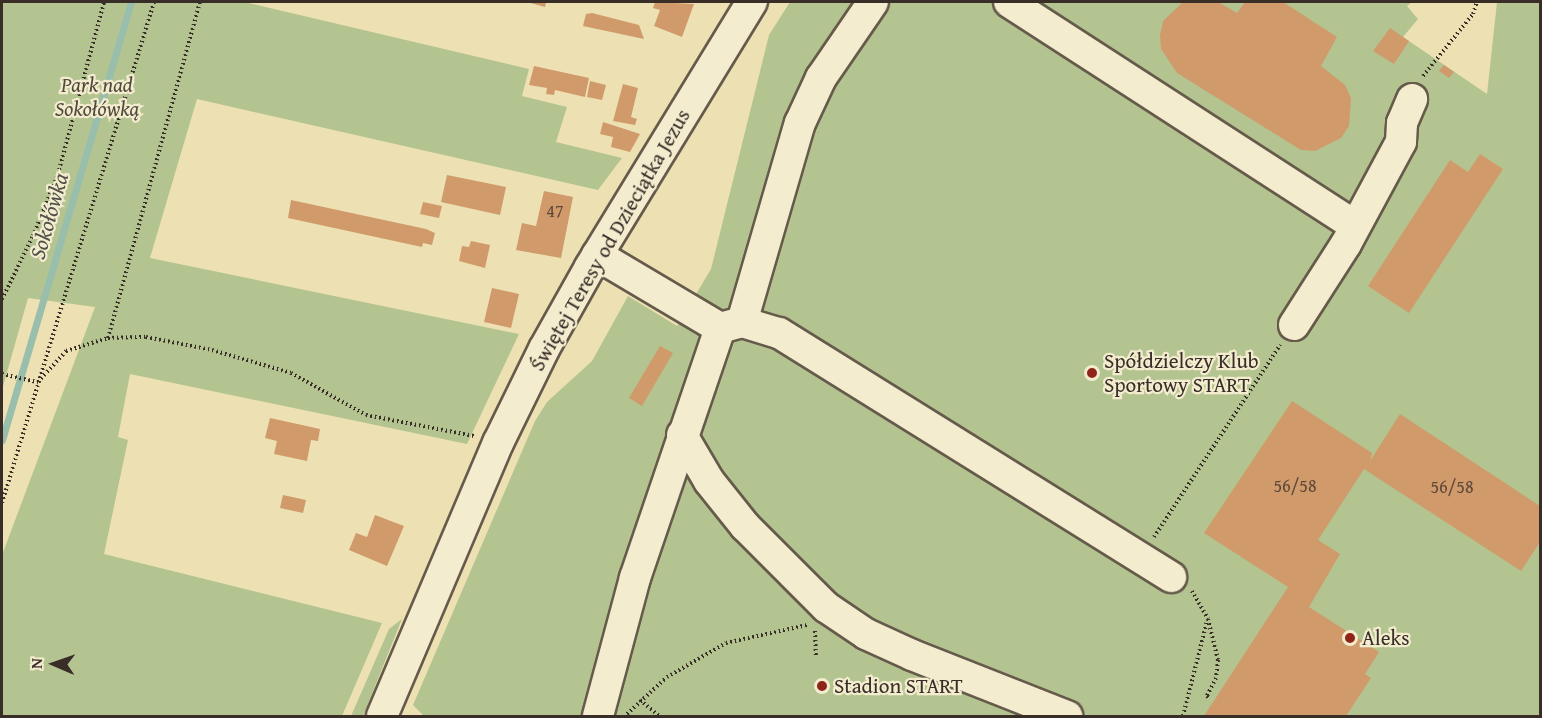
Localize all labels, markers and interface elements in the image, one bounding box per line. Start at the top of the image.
park label: Park nad Sokołówką [55,72,139,122]
street label: Świętej Teresy od Dzieciątka Jezus [525,105,695,375]
water label: Sokołówka [24,170,74,262]
house number: 47 [546,200,564,222]
place label: Spółdzielczy Klub Sportowy START [1104,348,1259,398]
marker: Spółdzielczy Klub Sportowy START [1085,366,1099,380]
house number: 56/58 [1273,475,1317,497]
house number: 56/58 [1430,476,1474,498]
place label: Aleks [1362,625,1409,651]
marker: Aleks [1343,631,1357,645]
north arrow [24,634,84,694]
text: N [24,658,48,669]
place label: Stadion START [834,673,963,699]
marker: Stadion START [815,679,829,693]

